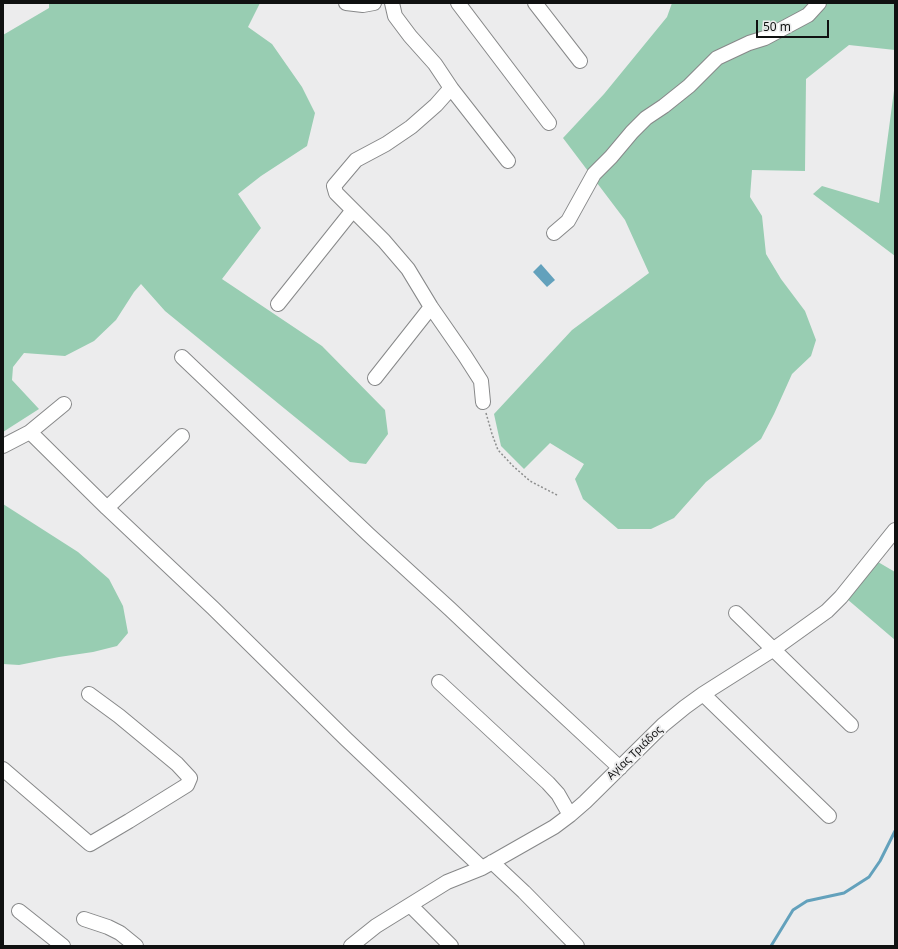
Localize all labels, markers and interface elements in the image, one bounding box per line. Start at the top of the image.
scale bar [758,12,831,38]
text: 50 m [763,18,791,35]
street label: Αγίας Τριάδος [605,723,665,783]

